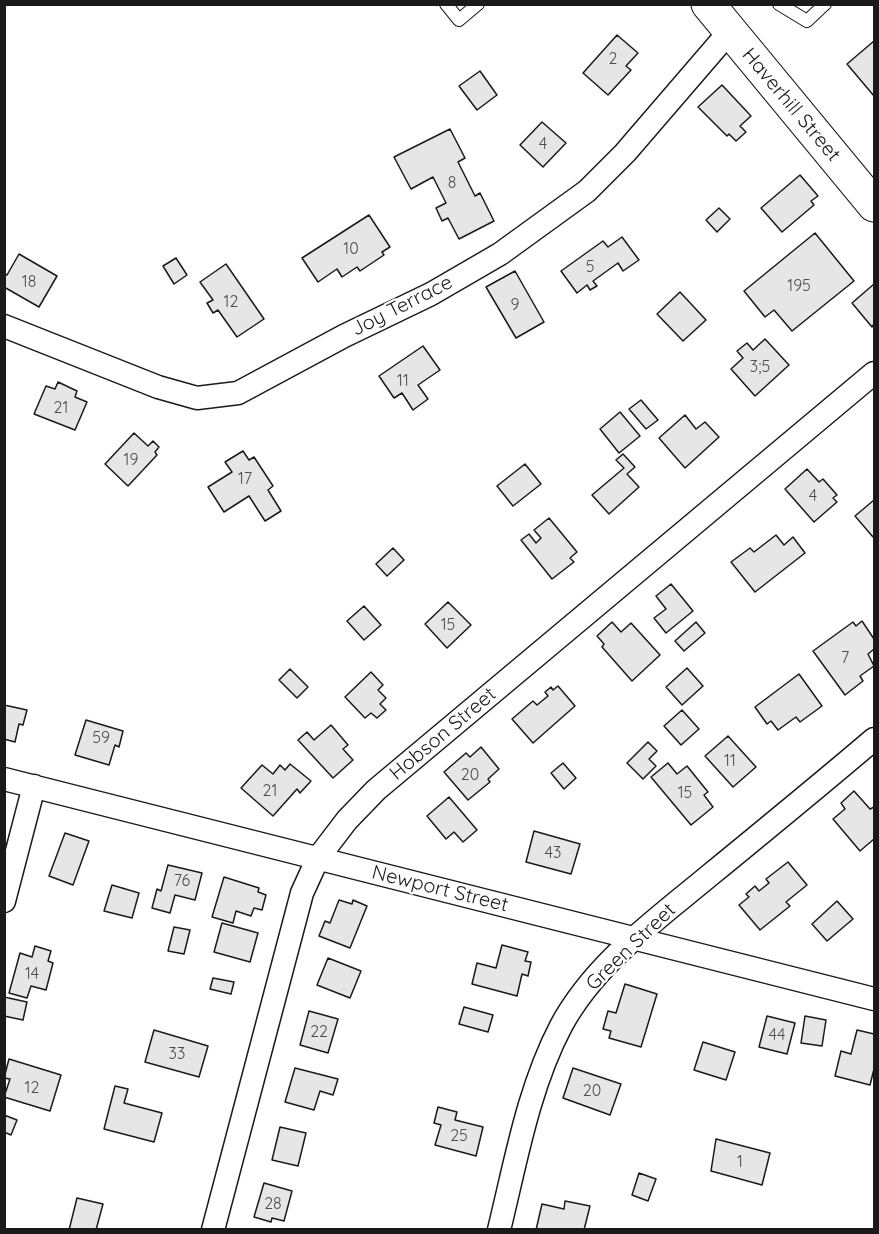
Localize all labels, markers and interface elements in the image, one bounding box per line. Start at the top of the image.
street label: Haverhill Street [737,43,845,167]
house number: 2 [609,49,617,69]
house number: 4 [539,134,547,154]
house number: 8 [448,173,456,193]
house number: 10 [343,239,359,259]
house number: 5 [586,257,594,277]
street label: Joy Terrace [347,270,457,342]
house number: 18 [22,272,36,292]
house number: 195 [787,276,811,296]
house number: 12 [224,292,238,312]
house number: 9 [511,295,519,315]
house number: 3;5 [750,357,770,377]
house number: 11 [397,371,409,391]
house number: 21 [54,398,68,418]
house number: 19 [124,450,138,470]
house number: 17 [238,469,252,489]
house number: 4 [809,486,817,506]
house number: 15 [441,615,455,635]
house number: 7 [841,648,849,668]
street label: Hobson Street [385,682,501,786]
house number: 59 [92,728,110,748]
house number: 11 [724,751,736,771]
house number: 20 [461,765,479,785]
house number: 21 [263,781,277,801]
house number: 15 [678,783,692,803]
house number: 43 [545,843,561,863]
street label: Newport Street [369,860,511,918]
house number: 76 [174,871,190,891]
street label: Green Street [581,898,681,996]
house number: 14 [25,964,39,984]
house number: 22 [310,1022,328,1042]
house number: 44 [769,1025,785,1045]
house number: 33 [169,1044,185,1064]
house number: 12 [25,1078,39,1098]
house number: 20 [583,1081,601,1101]
house number: 25 [450,1126,468,1146]
house number: 1 [737,1152,743,1172]
house number: 28 [264,1194,282,1214]

